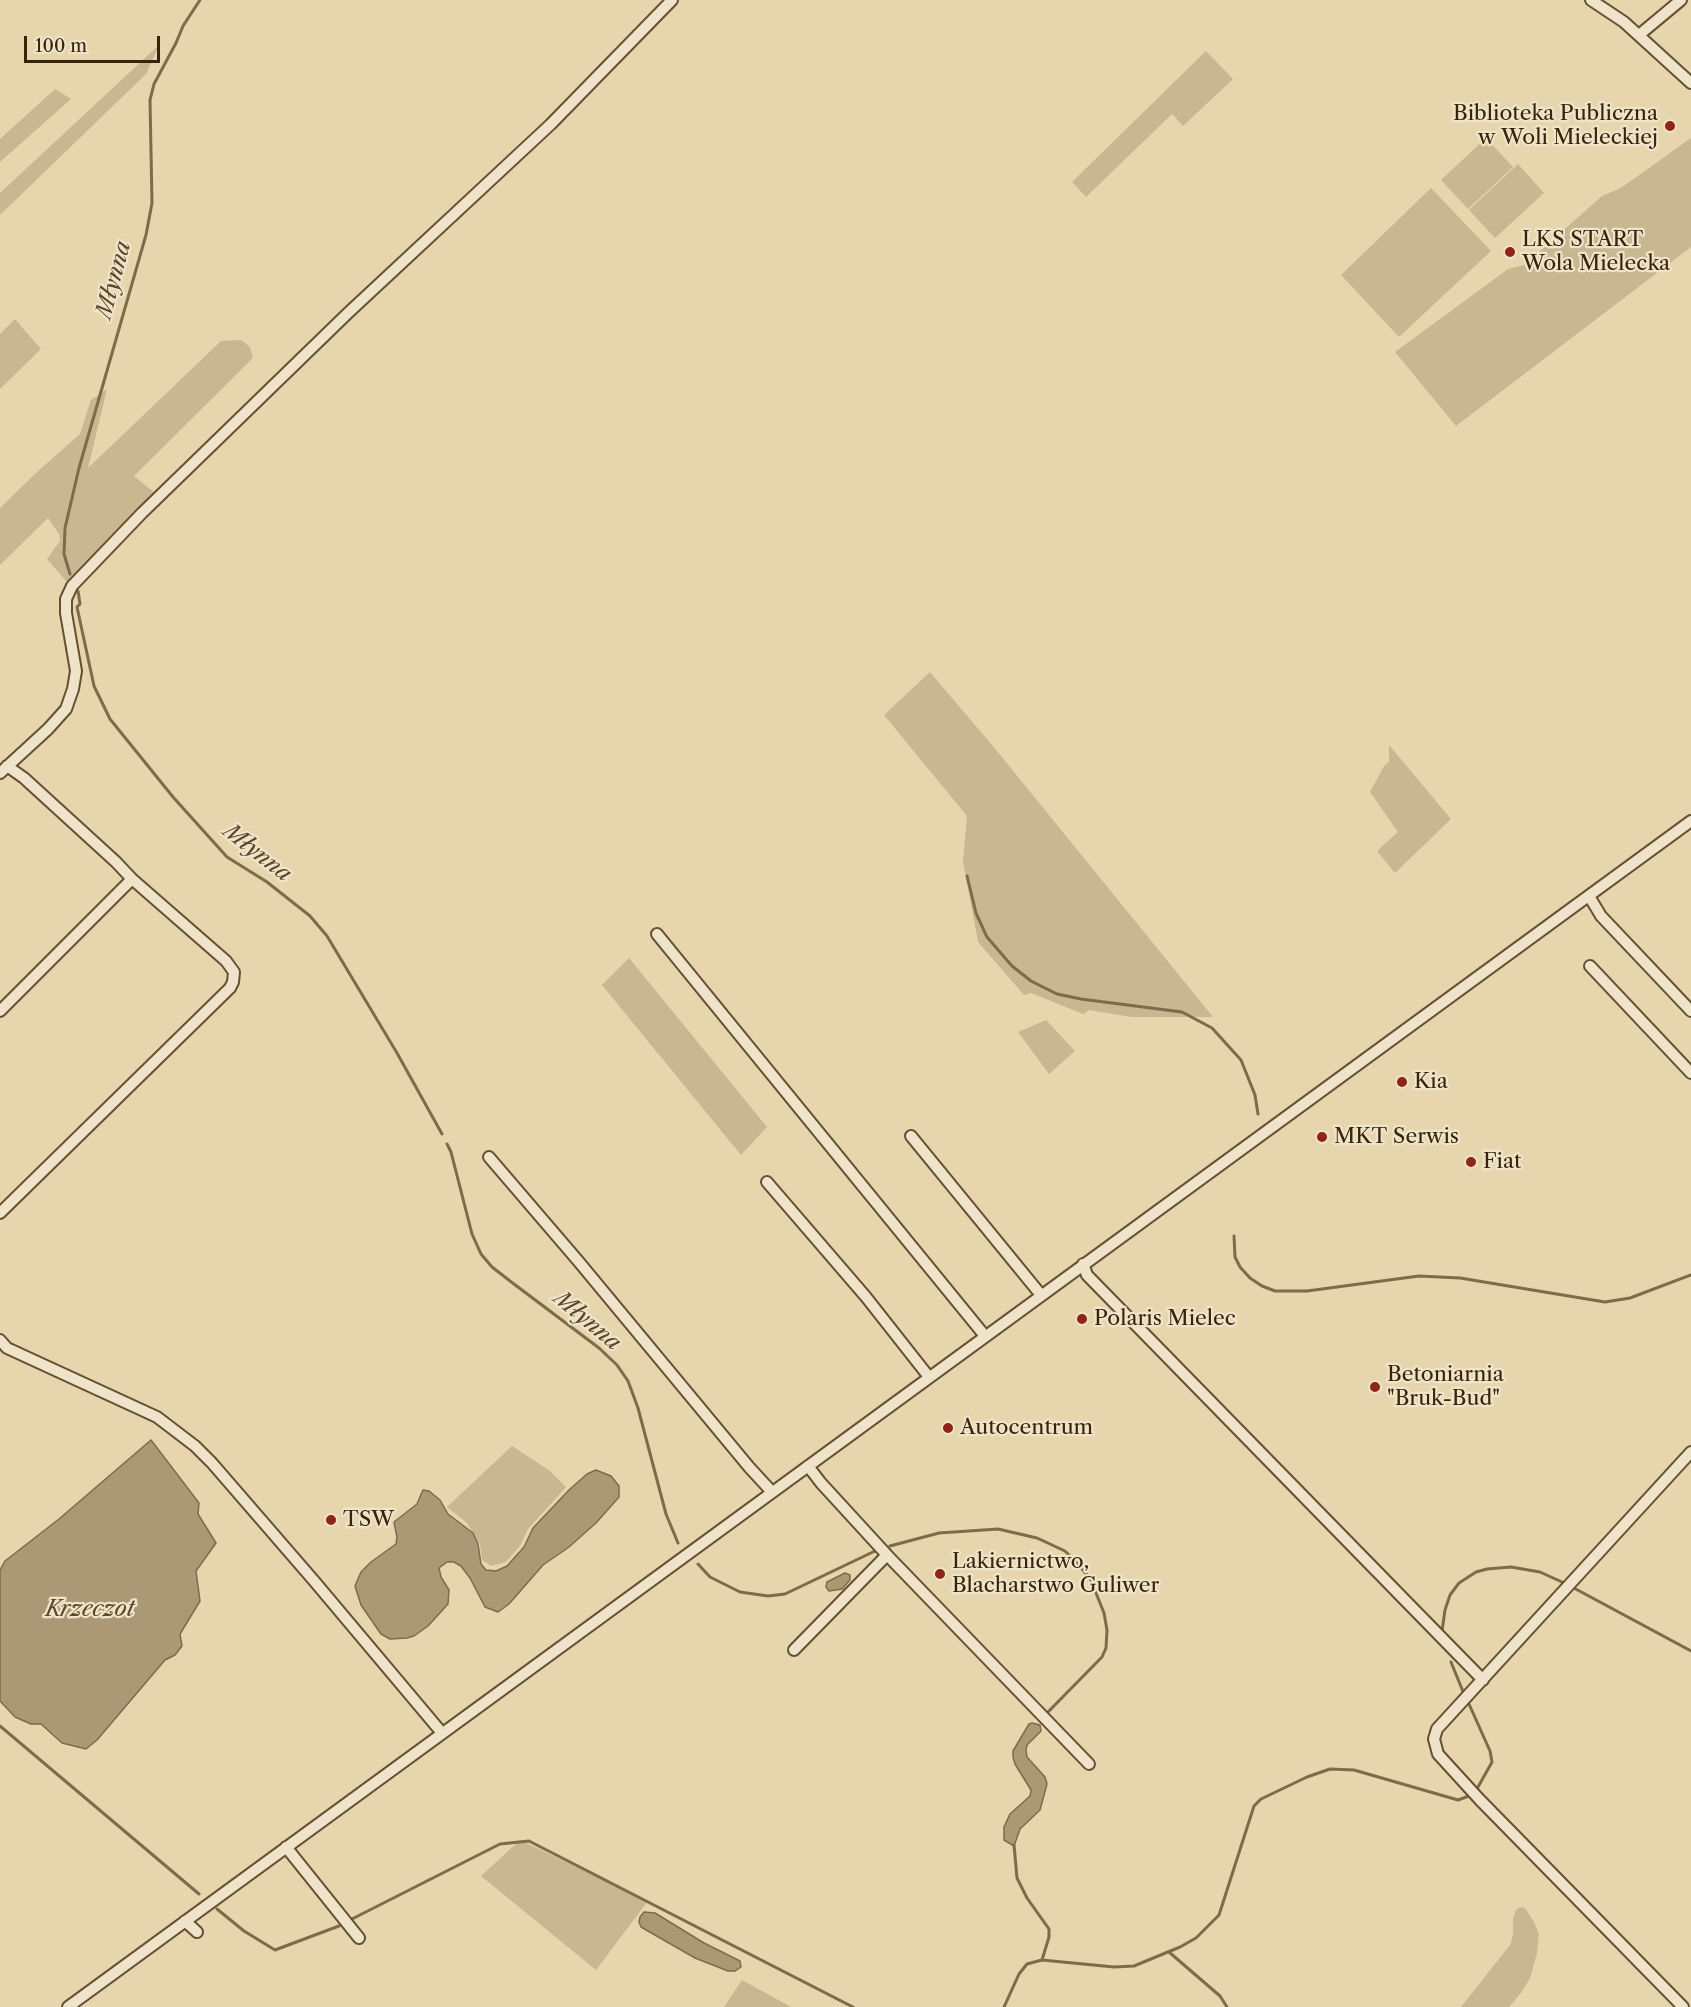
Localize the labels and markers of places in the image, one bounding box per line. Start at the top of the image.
place label: Biblioteka Publiczna w Woli Mieleckiej [1453,101,1658,151]
marker: Biblioteka Publiczna w Woli Mieleckiej [1663,119,1677,133]
place label: LKS START Wola Mielecka [1522,227,1670,277]
marker: LKS START Wola Mielecka [1503,245,1517,259]
place label: Kia [1414,1069,1448,1095]
marker: Kia [1395,1075,1409,1089]
place label: MKT Serwis [1334,1124,1459,1150]
marker: MKT Serwis [1315,1130,1329,1144]
place label: Fiat [1483,1149,1521,1175]
marker: Fiat [1464,1155,1478,1169]
place label: Polaris Mielec [1094,1306,1236,1332]
marker: Polaris Mielec [1075,1312,1089,1326]
place label: Betoniarnia "Bruk-Bud" [1387,1362,1504,1412]
marker: Betoniarnia "Bruk-Bud" [1368,1380,1382,1394]
place label: Autocentrum [960,1415,1093,1441]
marker: Autocentrum [941,1421,955,1435]
place label: TSW [343,1507,394,1533]
marker: TSW [324,1513,338,1527]
place label: Lakiernictwo, Blacharstwo Guliwer [952,1549,1159,1599]
marker: Lakiernictwo, Blacharstwo Guliwer [933,1567,947,1581]

